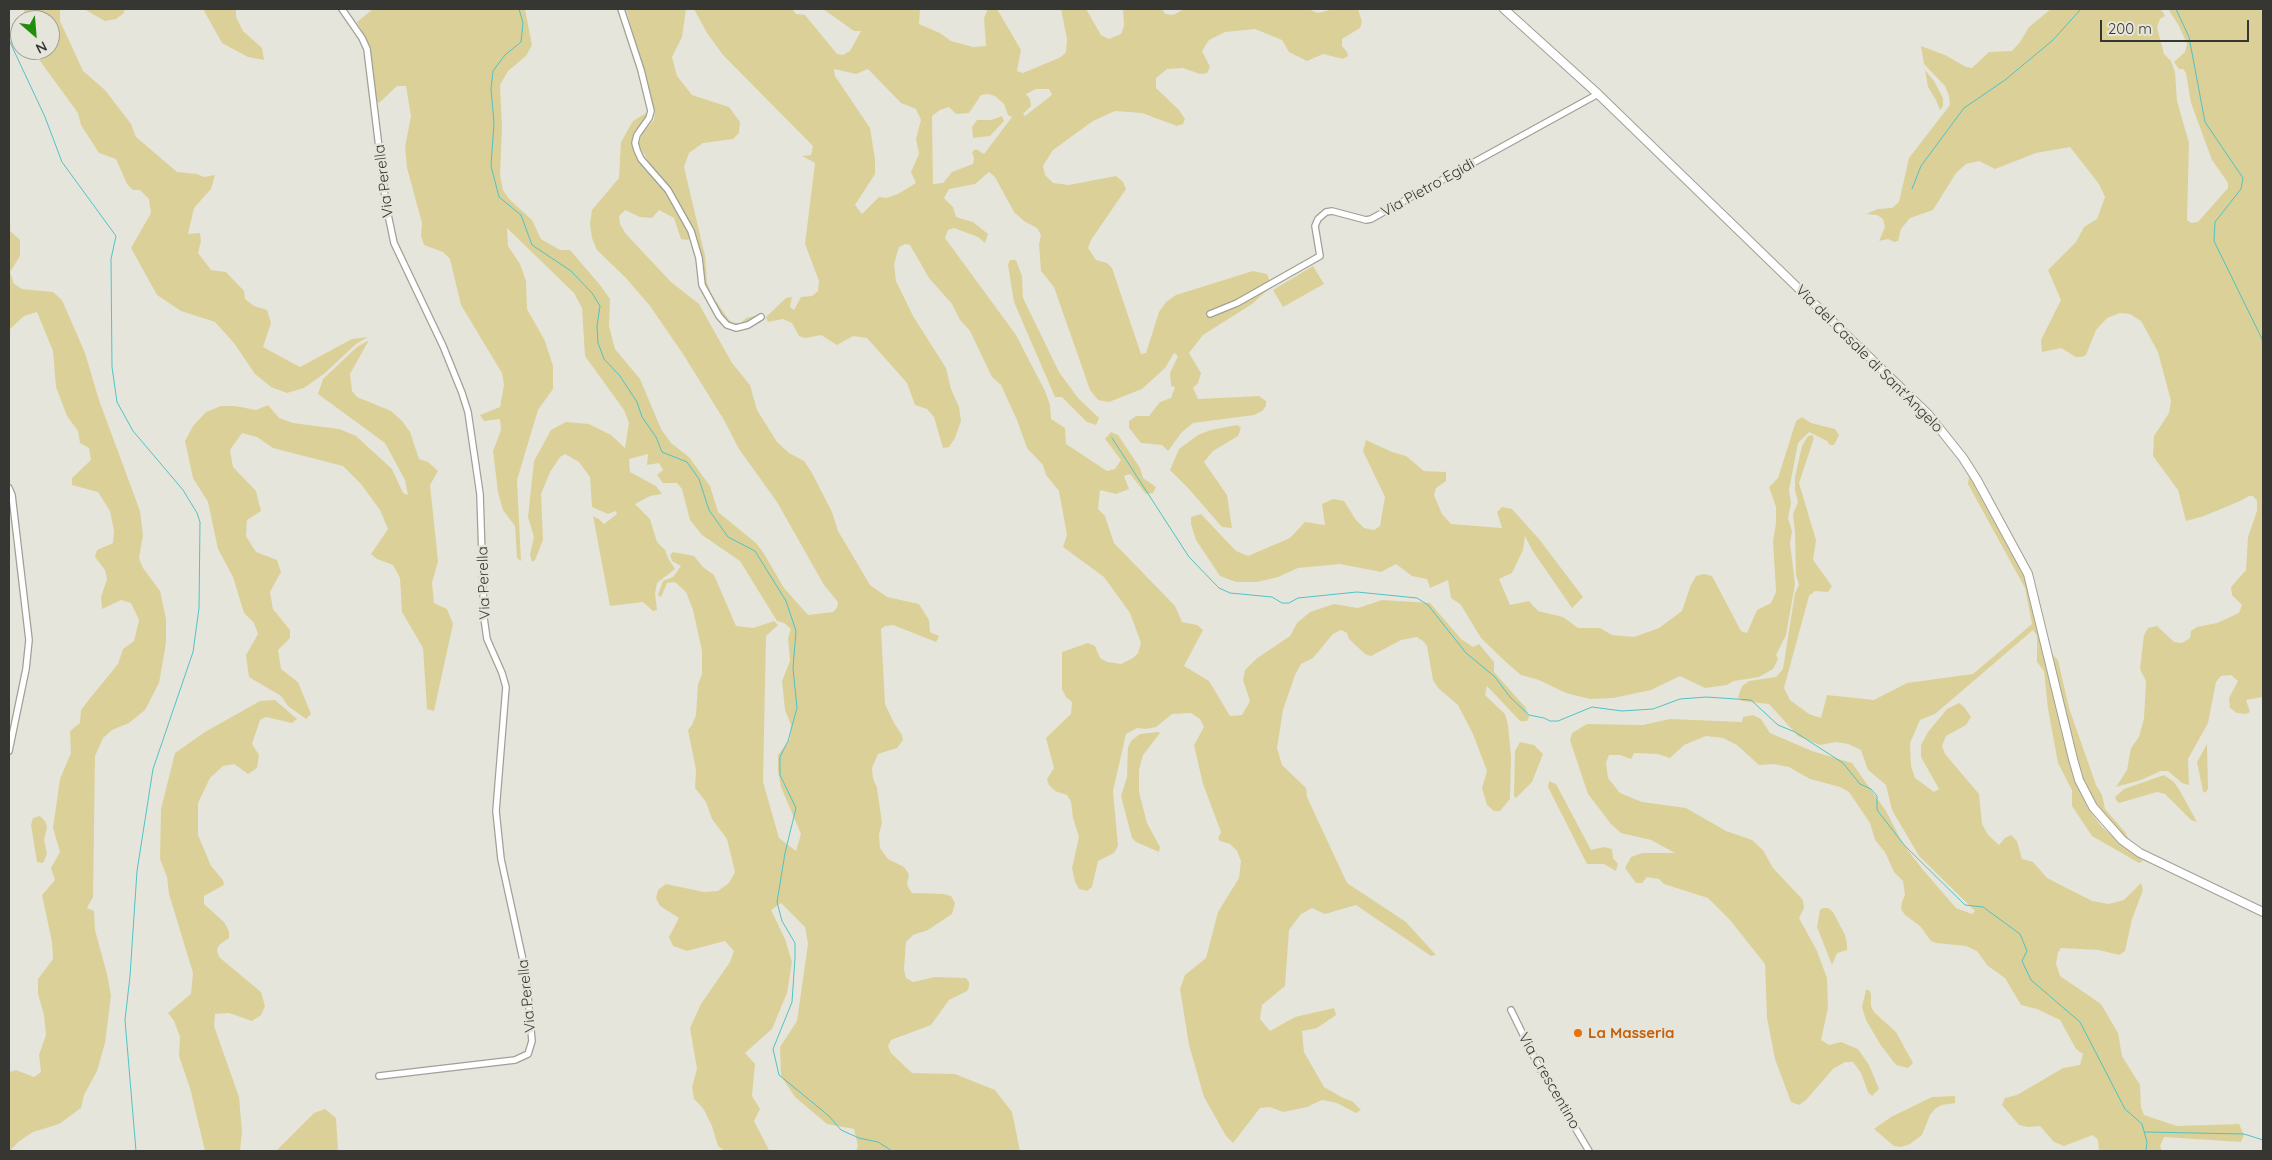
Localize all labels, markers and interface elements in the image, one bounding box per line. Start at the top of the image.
north arrow [10,10,60,60]
scale bar [2102,10,2251,42]
text: 200 m [2108,19,2152,38]
text: N [33,37,50,58]
street label: Via Perella [371,143,397,219]
street label: Via Pietro Egidi [1378,155,1478,221]
street label: Via del Casale di Sant'Angelo [1791,281,1947,437]
street label: Via Perella [474,546,494,620]
street label: Via Perella [514,958,540,1034]
place label: La Masseria [1588,1024,1675,1042]
marker: La Masseria [1572,1027,1584,1039]
street label: Via Crescentino [1514,1030,1584,1132]

